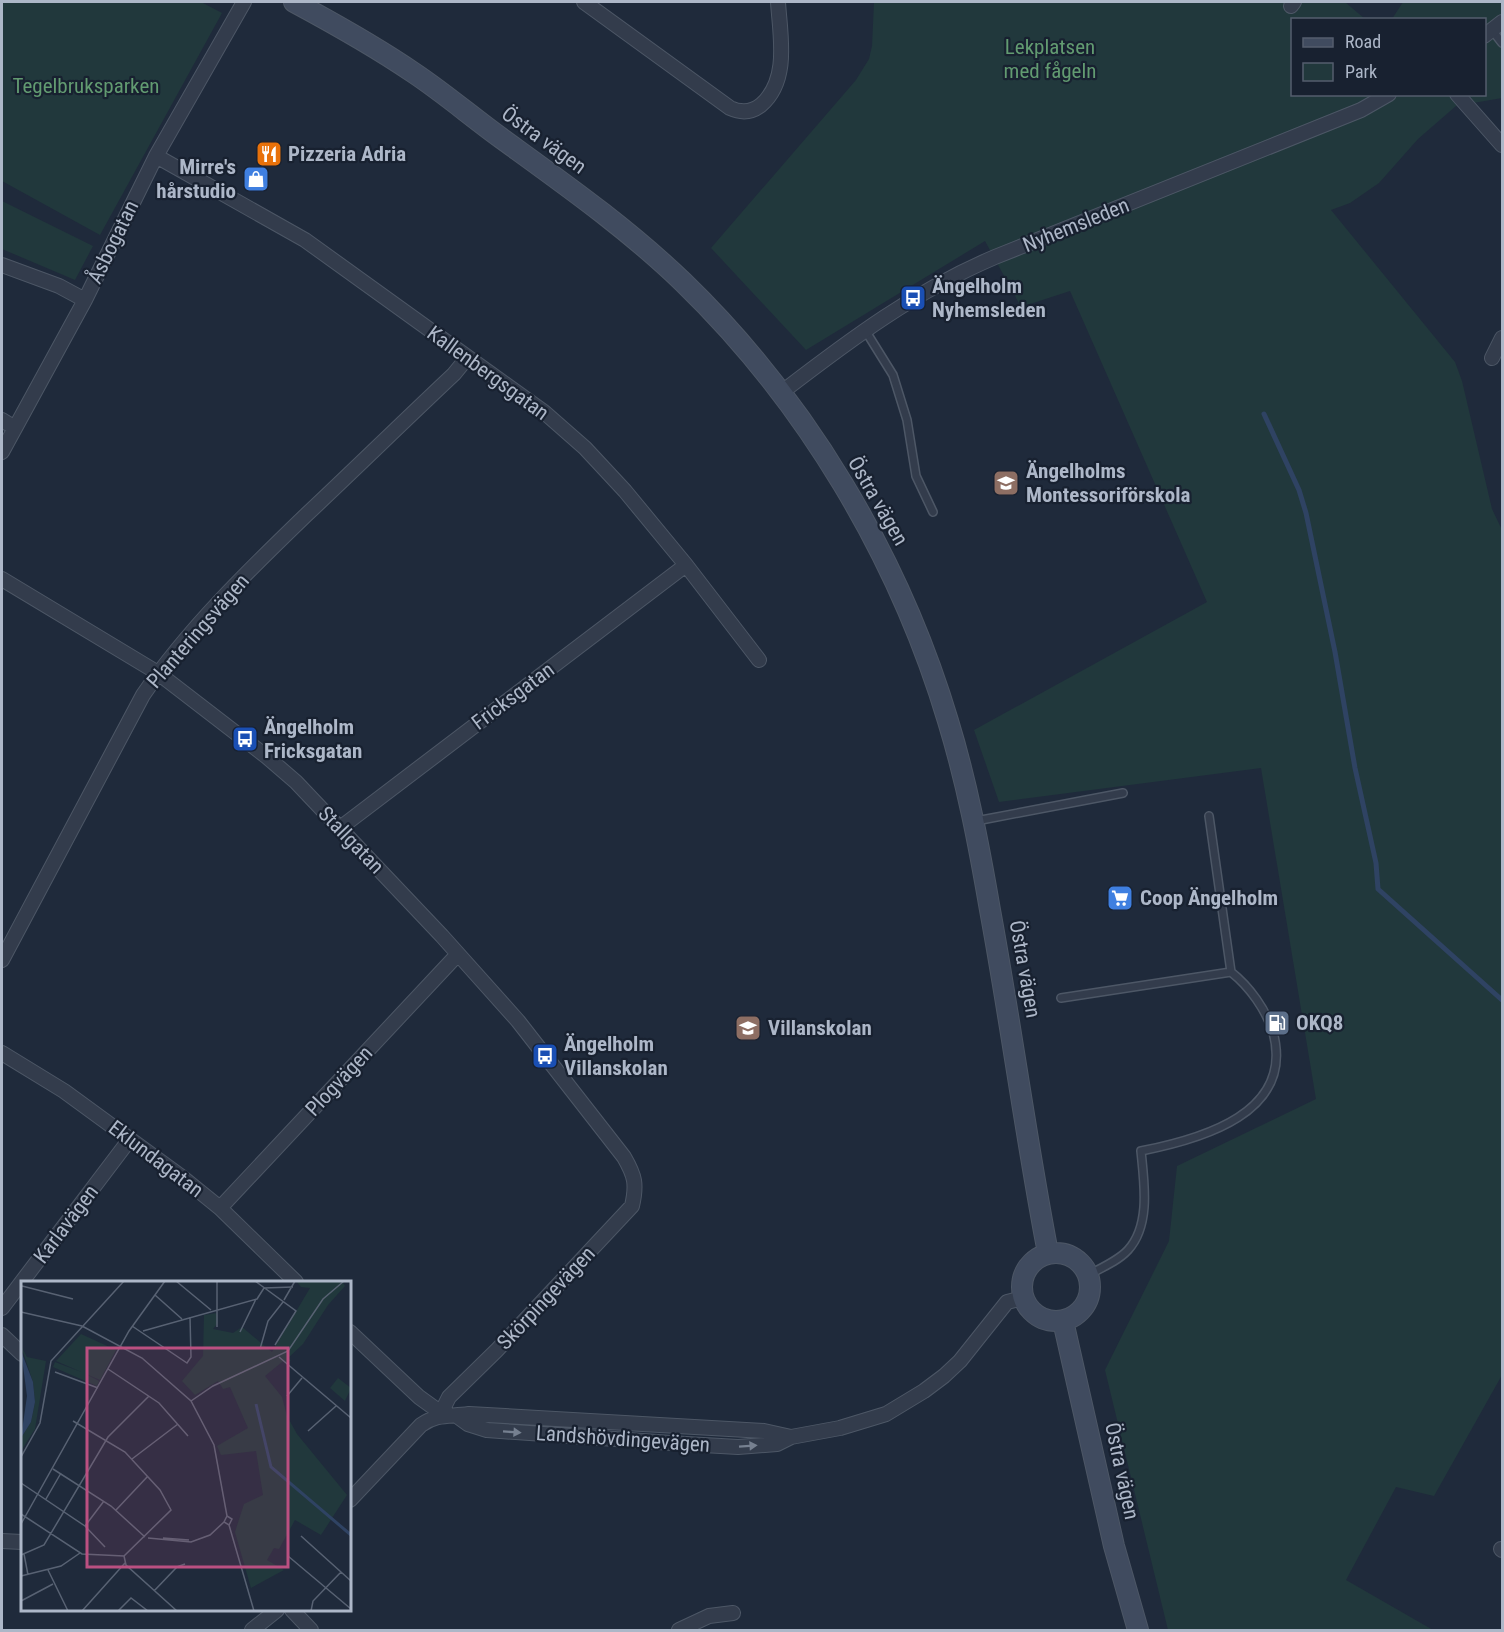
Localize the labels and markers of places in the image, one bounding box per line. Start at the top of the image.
restaurant icon: Pizzeria Adria [254,139,284,169]
place label: Pizzeria Adria [288,142,406,166]
place label: Mirre's hårstudio [156,155,236,203]
shop icon: Mirre's hårstudio [241,164,271,194]
place label: Ängelholm Nyhemsleden [932,274,1046,322]
bus stop icon: Ängelholm Nyhemsleden [898,283,928,313]
place label: Ängelholms Montessoriförskola [1026,459,1191,507]
school or university icon: Ängelholms Montessoriförskola [991,468,1021,498]
place label: Ängelholm Fricksgatan [264,715,362,763]
bus stop icon: Ängelholm Fricksgatan [230,724,260,754]
supermarket icon: Coop Ängelholm [1105,883,1135,913]
place label: Coop Ängelholm [1140,886,1278,910]
fuel station icon: OKQ8 [1262,1008,1292,1038]
place label: OKQ8 [1296,1011,1343,1035]
school or university icon: Villanskolan [733,1013,763,1043]
place label: Villanskolan [768,1016,872,1040]
place label: Ängelholm Villanskolan [564,1032,668,1080]
bus stop icon: Ängelholm Villanskolan [530,1041,560,1071]

